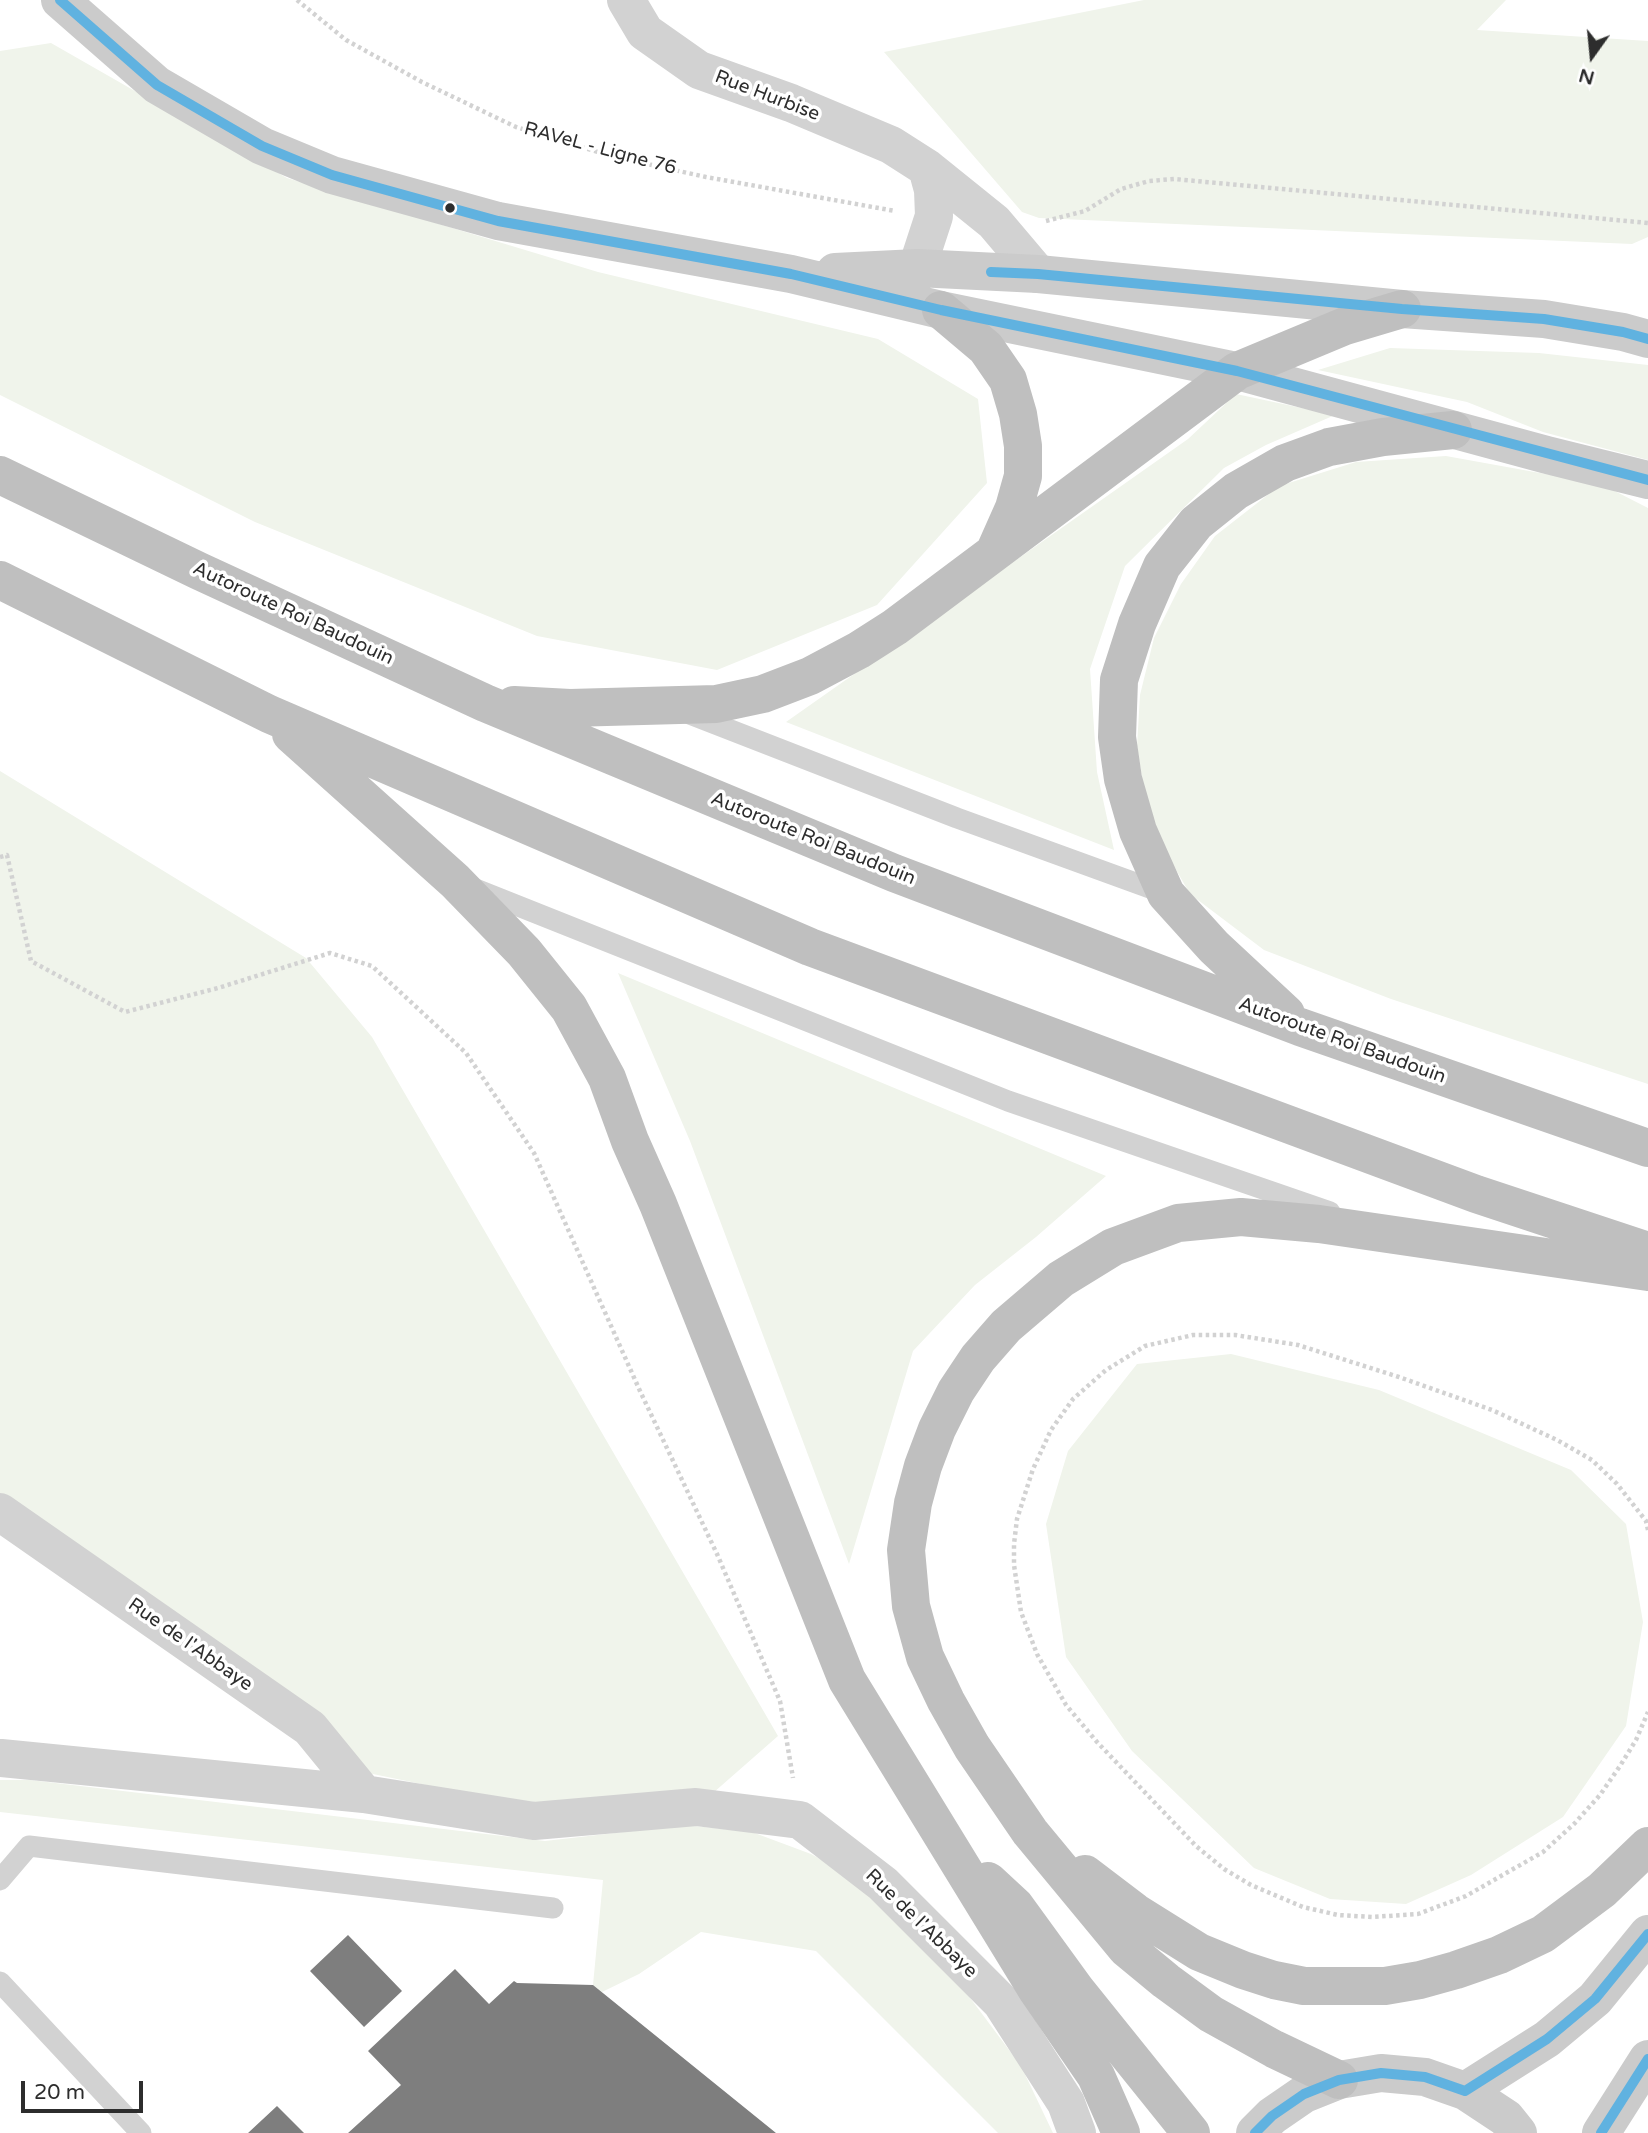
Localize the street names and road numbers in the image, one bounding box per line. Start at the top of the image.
street label: Rue Hurbise [711,66,823,126]
street label: RAVeL - Ligne 76 [521,118,679,180]
street label: Autoroute Roi Baudouin [189,557,397,671]
street label: Autoroute Roi Baudouin [707,787,919,891]
street label: Autoroute Roi Baudouin [1235,993,1449,1089]
street label: Rue de l'Abbaye [123,1594,257,1696]
street label: Rue de l'Abbaye [860,1865,982,1983]

